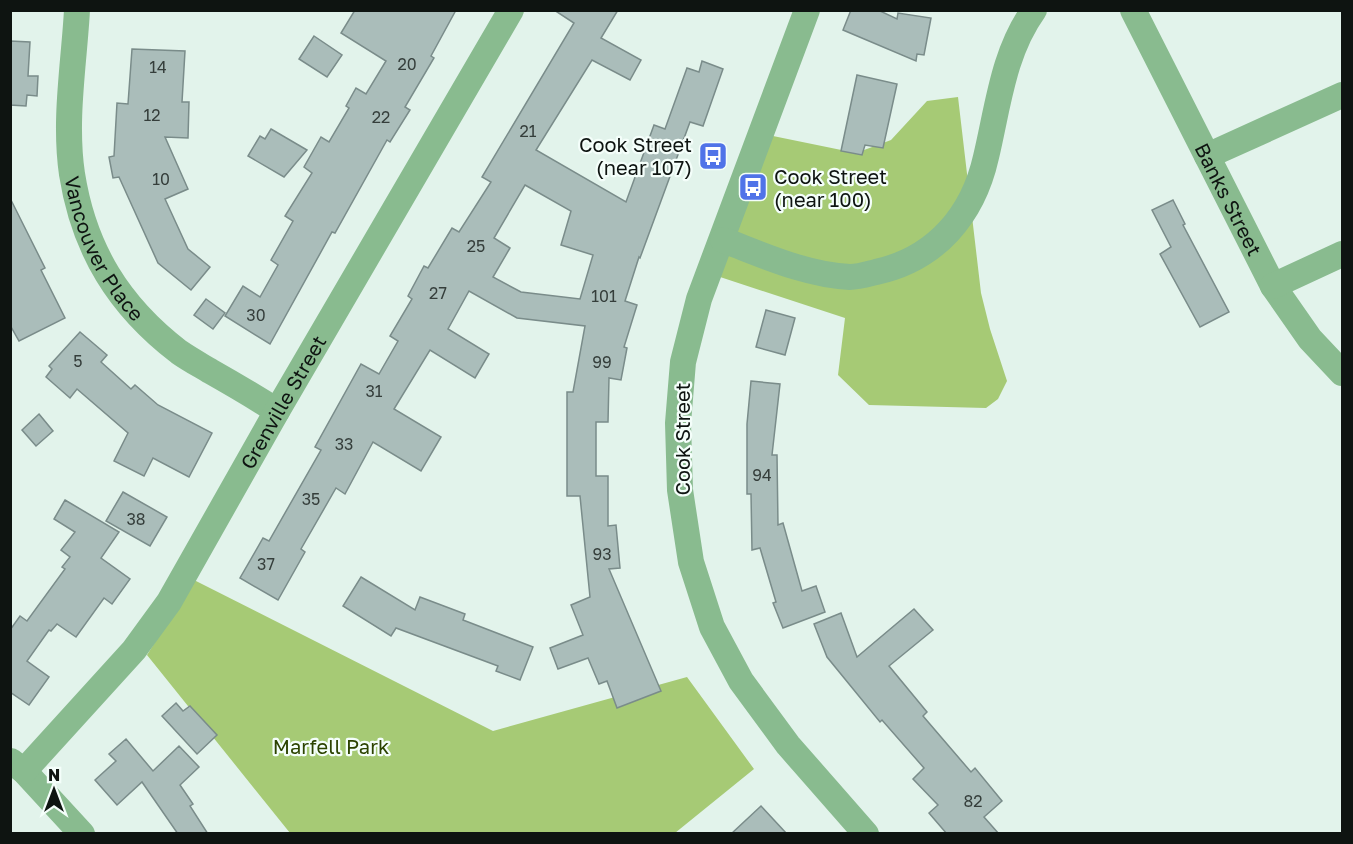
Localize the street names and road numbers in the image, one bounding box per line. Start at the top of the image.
street label: Banks Street [1190,139,1267,259]
street label: Vancouver Place [60,174,149,325]
street label: Grenville Street [235,331,331,473]
street label: Cook Street [670,382,694,496]

